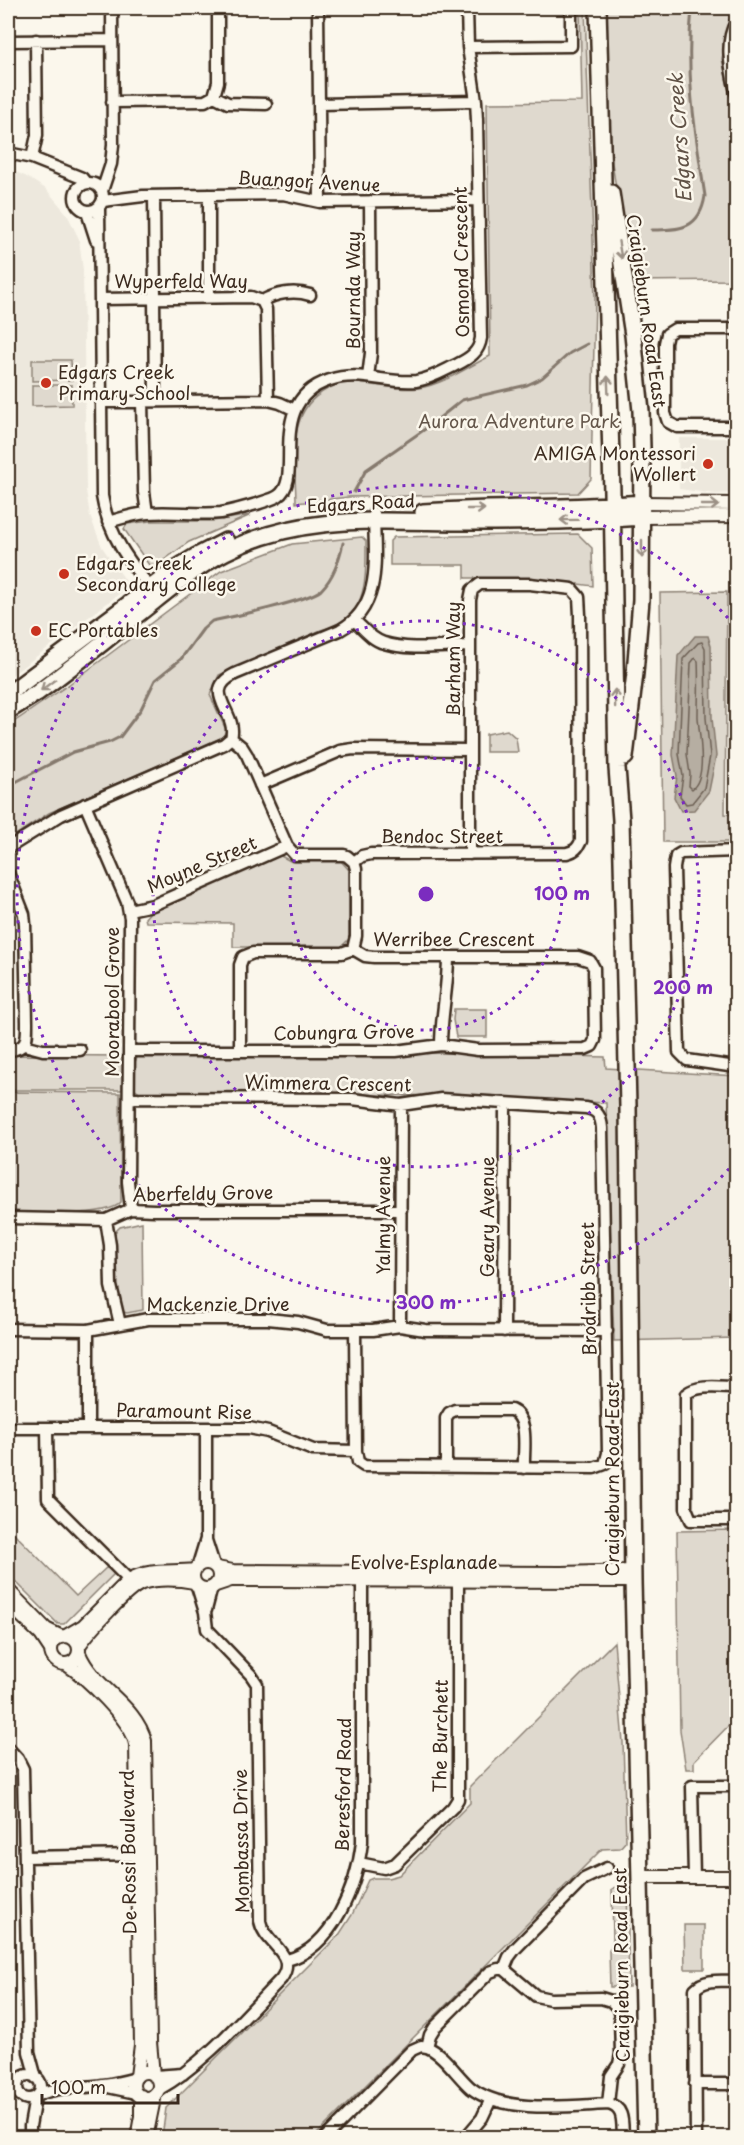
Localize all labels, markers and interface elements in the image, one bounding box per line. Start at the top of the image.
water label: Edgars Creek [659,72,698,204]
street label: Buangor Avenue [237,163,381,198]
street label: Osmond Crescent [446,186,475,338]
street label: Craigieburn Road East [621,212,674,409]
street label: Bournda Way [339,231,366,349]
one-way arrow [615,240,626,260]
street label: Wyperfeld Way [114,267,248,294]
place label: Edgars Creek Primary School [58,358,190,406]
one-way arrow [603,375,614,395]
marker: Edgars Creek Primary School [39,376,53,390]
park label: Aurora Adventure Park [418,407,620,434]
place label: AMIGA Montessori Wollert [534,439,696,487]
marker: AMIGA Montessori Wollert [701,457,715,471]
street label: Edgars Road [306,486,416,519]
one-way arrow [700,499,720,511]
one-way arrow [465,503,485,515]
one-way arrow [559,515,579,526]
one-way arrow [636,538,648,558]
place label: Edgars Creek Secondary College [76,549,237,597]
marker: Edgars Creek Secondary College [57,567,71,581]
street label: Barham Way [439,601,466,717]
place label: EC Portables [48,616,158,643]
marker: EC Portables [29,624,43,638]
one-way arrow [40,678,56,691]
one-way arrow [610,689,621,709]
street label: Bendoc Street [381,822,503,849]
street label: Moyne Street [142,828,261,899]
text: 100 m [534,879,590,906]
centre of rings [416,884,436,904]
street label: Werribee Crescent [373,925,535,952]
street label: Moorabool Grove [98,927,125,1077]
text: 200 m [653,973,713,1000]
street label: Cobungra Grove [273,1017,415,1046]
street label: Wimmera Crescent [244,1068,412,1097]
street label: Yalmy Avenue [369,1155,396,1274]
street label: Geary Avenue [473,1156,500,1277]
street label: Aberfeldy Grove [132,1178,274,1207]
street label: Brodribb Street [573,1222,602,1356]
text: 300 m [396,1288,456,1315]
street label: Mackenzie Drive [146,1290,290,1317]
street label: Craigieburn Road East [598,1382,625,1576]
street label: Paramount Rise [116,1396,252,1425]
street label: Evolve Esplanade [350,1548,498,1575]
street label: The Burchett [425,1679,454,1793]
street label: Beresford Road [328,1718,357,1852]
street label: Mombassa Drive [226,1769,255,1913]
street label: De Rossi Boulevard [113,1770,142,1935]
street label: Craigieburn Road East [605,1867,636,2063]
scale bar [42,2067,178,2105]
text: 100 m [51,2073,106,2100]

